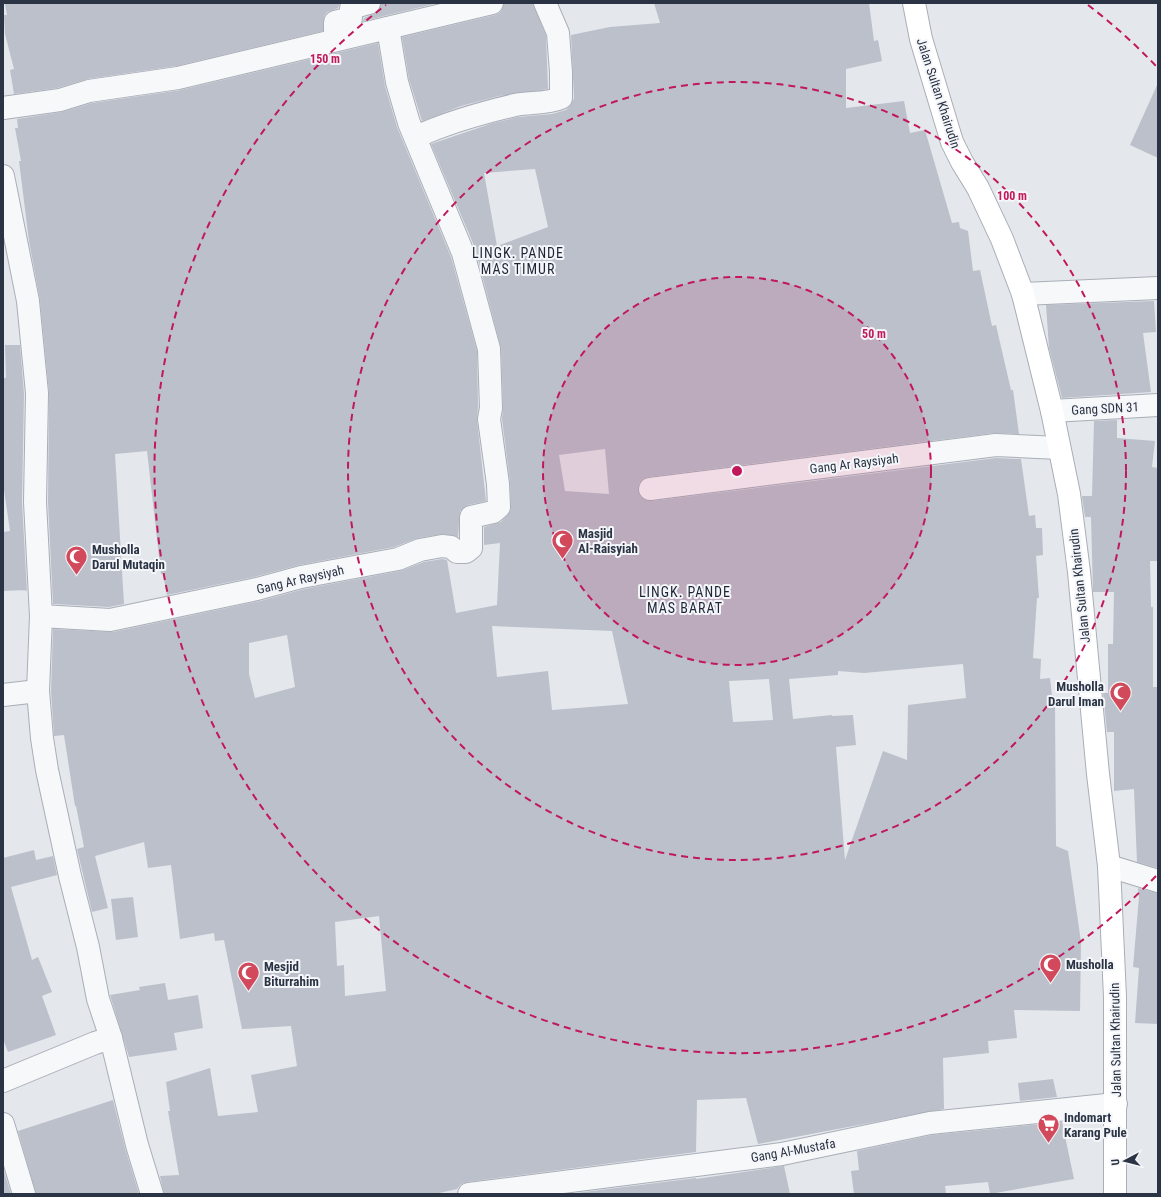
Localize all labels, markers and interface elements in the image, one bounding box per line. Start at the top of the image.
street label: Jalan Sultan Khairudin [914,36,963,150]
text: 150 m [310,52,340,66]
text: 100 m [997,189,1027,203]
district label: LINGK. PANDE MAS TIMUR [472,245,564,277]
text: 50 m [862,327,886,341]
street label: Gang SDN 31 [1071,399,1139,418]
street label: Gang Ar Raysiyah [809,451,899,476]
centre of rings [730,464,744,478]
place label: Masjid Al-Raisyiah [578,526,638,556]
mosque icon: Masjid Al-Raisyiah [549,527,575,560]
street label: Jalan Sultan Khairudin [1066,528,1093,644]
place label: Musholla Darul Mutaqin [92,542,165,572]
mosque icon: Musholla Darul Mutaqin [63,543,89,576]
street label: Gang Ar Raysiyah [255,562,345,597]
district label: LINGK. PANDE MAS BARAT [639,584,731,616]
place label: Musholla Darul Iman [1048,679,1104,709]
mosque icon: Musholla Darul Iman [1107,680,1133,713]
mosque icon: Musholla [1038,951,1064,984]
place label: Musholla [1066,957,1114,972]
place label: Mesjid Biturrahim [264,959,319,989]
mosque icon: Mesjid Biturrahim [235,960,261,993]
street label: Jalan Sultan Khairudin [1107,982,1124,1098]
place label: Indomart Karang Pule [1064,1110,1127,1140]
supermarket icon: Indomart Karang Pule [1035,1111,1061,1144]
street label: Gang Al-Mustafa [750,1136,837,1165]
north arrow [1105,1141,1145,1181]
text: U [1109,1158,1122,1166]

